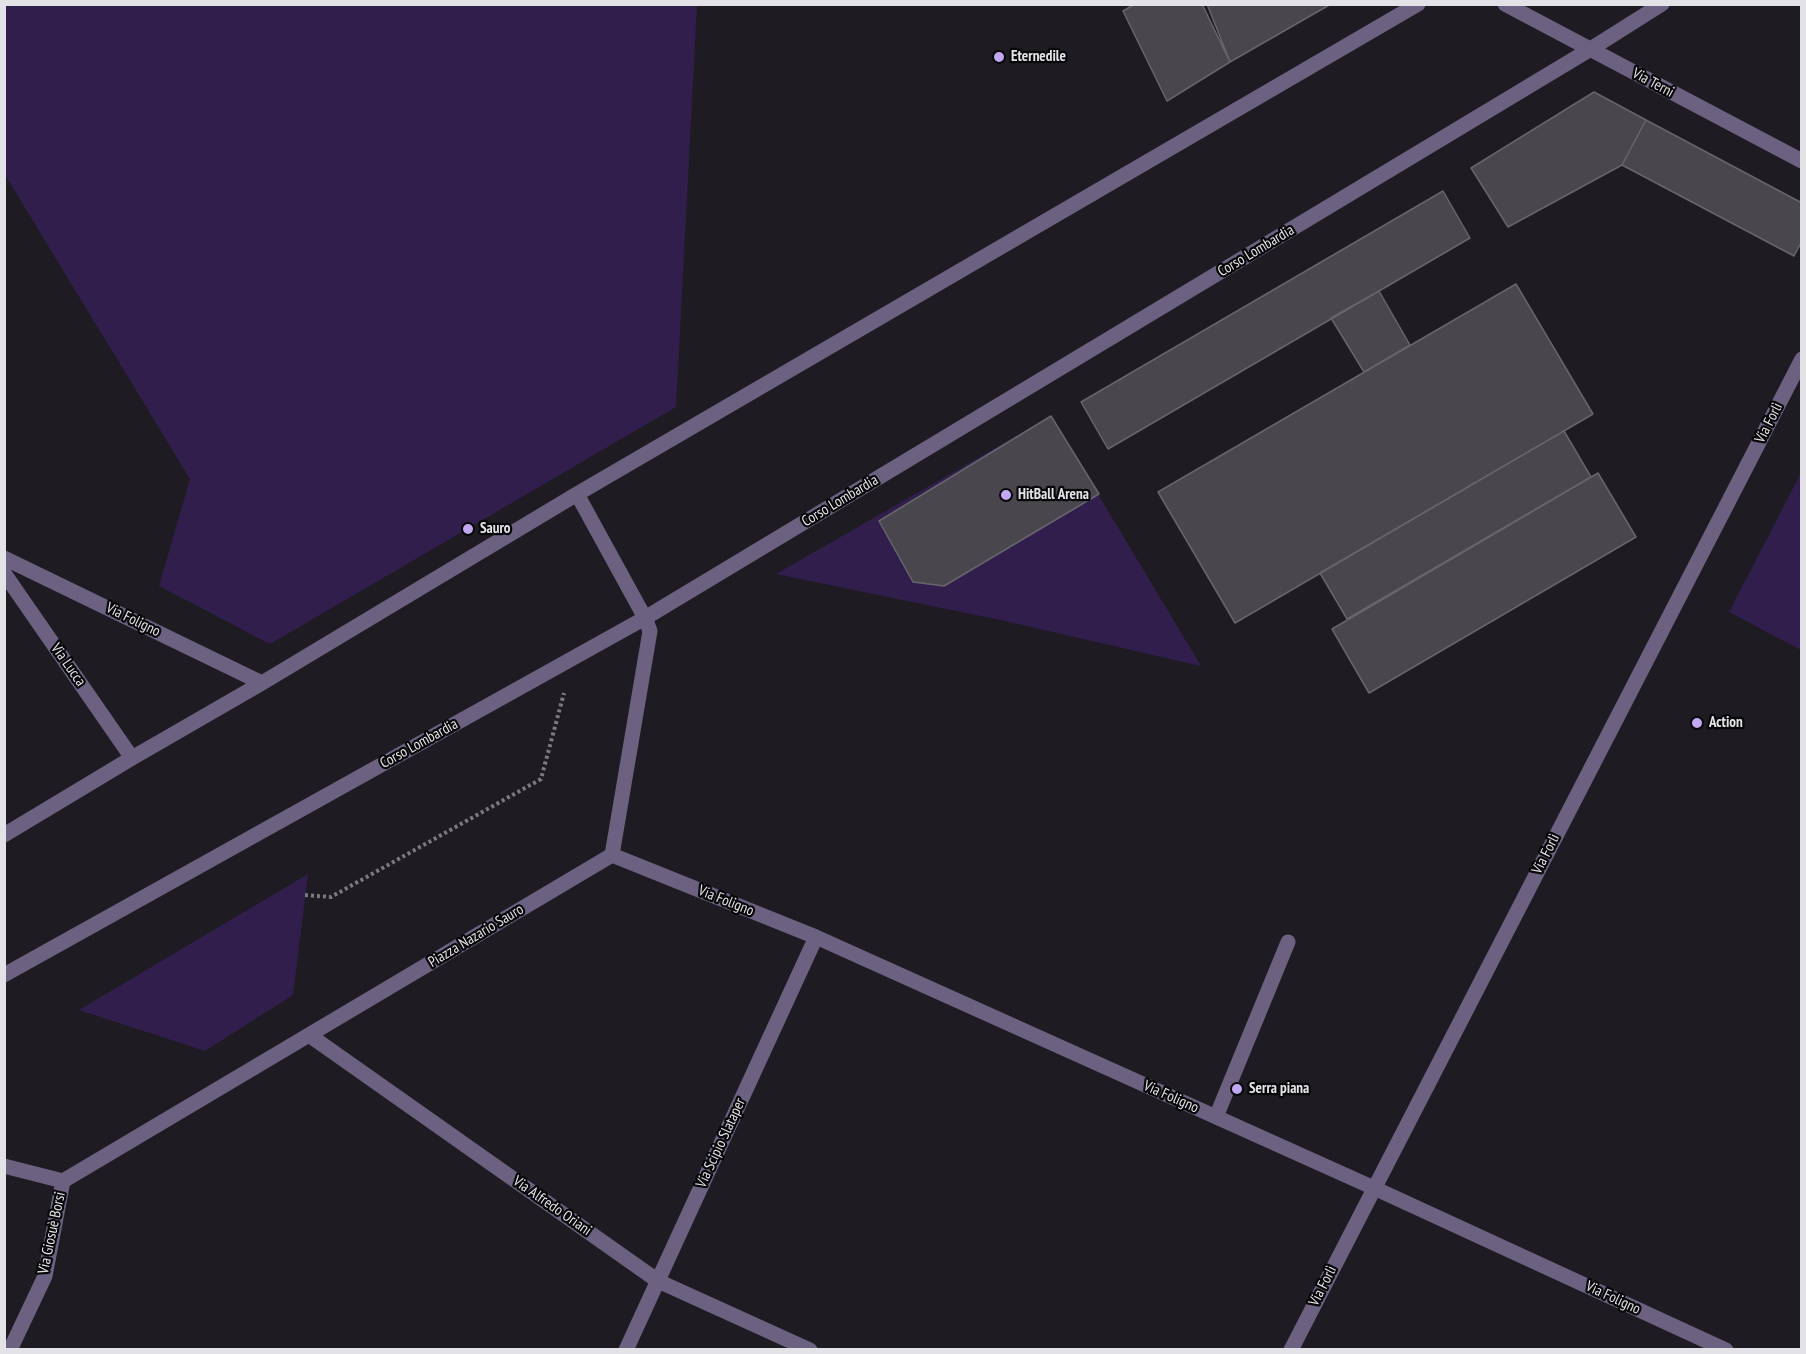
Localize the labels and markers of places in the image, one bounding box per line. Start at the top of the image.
place label: Eternedile [1011,48,1066,66]
marker: Eternedile [992,50,1006,64]
place label: HitBall Arena [1018,486,1089,504]
marker: HitBall Arena [999,488,1013,502]
place label: Sauro [480,520,511,538]
marker: Sauro [461,522,475,536]
place label: Action [1709,714,1743,732]
marker: Action [1690,716,1704,730]
place label: Serra piana [1249,1080,1309,1098]
marker: Serra piana [1230,1082,1244,1096]

